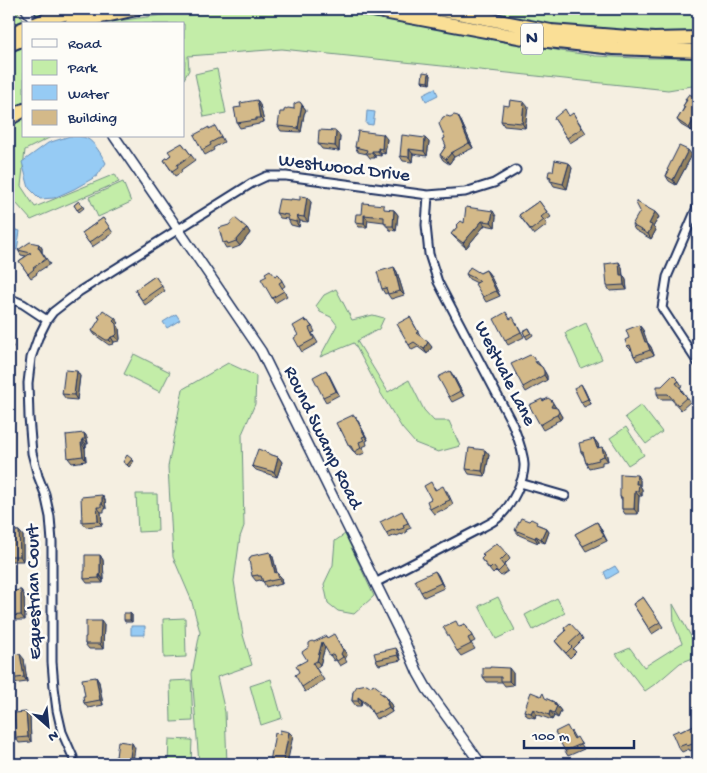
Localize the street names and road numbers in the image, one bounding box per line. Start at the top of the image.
road number: N [521,23,543,54]
street label: Westwood Drive [277,150,411,188]
street label: Westvale Lane [468,318,540,430]
street label: Round Swamp Road [277,363,367,515]
street label: Equestrian Court [22,522,48,660]

